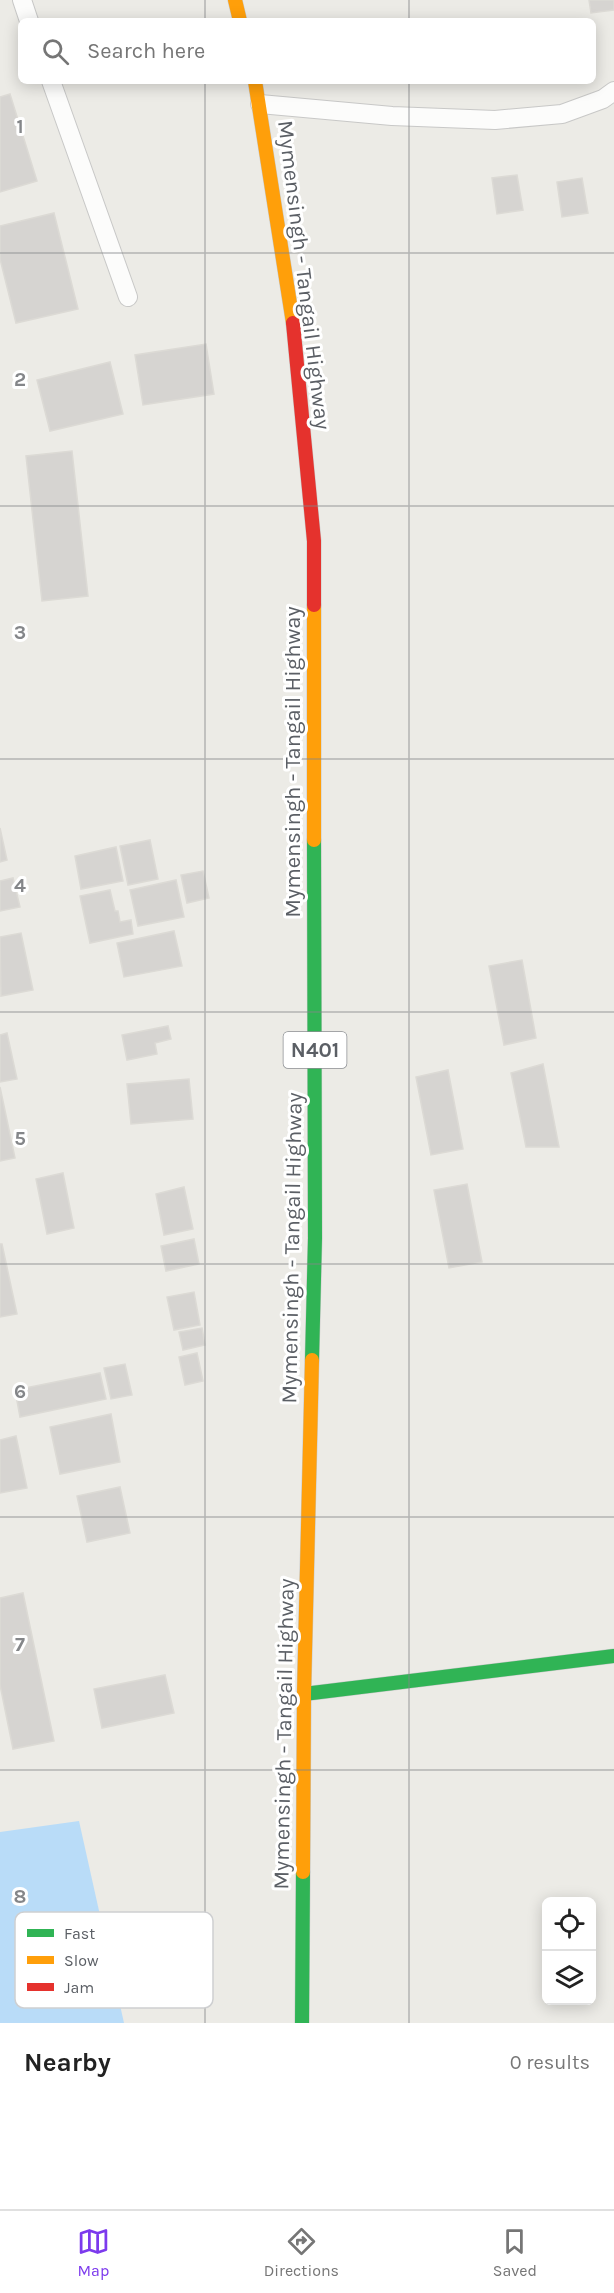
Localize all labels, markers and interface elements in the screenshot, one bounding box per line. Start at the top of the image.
search box [18,18,596,84]
icon: search [39,35,72,68]
text: Search here [87,38,205,64]
text: 1 [16,115,24,138]
street label: Mymensingh - Tangail Highway [272,119,336,431]
text: 2 [14,368,26,391]
street label: Mymensingh - Tangail Highway [280,606,306,918]
text: 3 [14,621,26,644]
text: 4 [14,874,26,897]
road number: N401 [284,1032,346,1068]
street label: Mymensingh - Tangail Highway [276,1092,308,1404]
text: 5 [14,1127,26,1150]
text: 6 [14,1380,26,1403]
street label: Mymensingh - Tangail Highway [268,1578,300,1890]
text: 7 [15,1633,25,1656]
text: 8 [14,1885,26,1908]
map controls [542,1897,596,2005]
button: locate [542,1897,596,1951]
legend [15,1912,213,2008]
text: Fast [64,1924,95,1943]
text: Slow [64,1951,99,1970]
button: layers [542,1951,596,2005]
text: Jam [64,1978,94,1997]
text: Nearby [24,2047,111,2078]
text: 0 results [510,2051,590,2074]
tab: Map [77,2225,110,2280]
tab: Directions [264,2225,339,2280]
tab: Saved [493,2225,537,2280]

